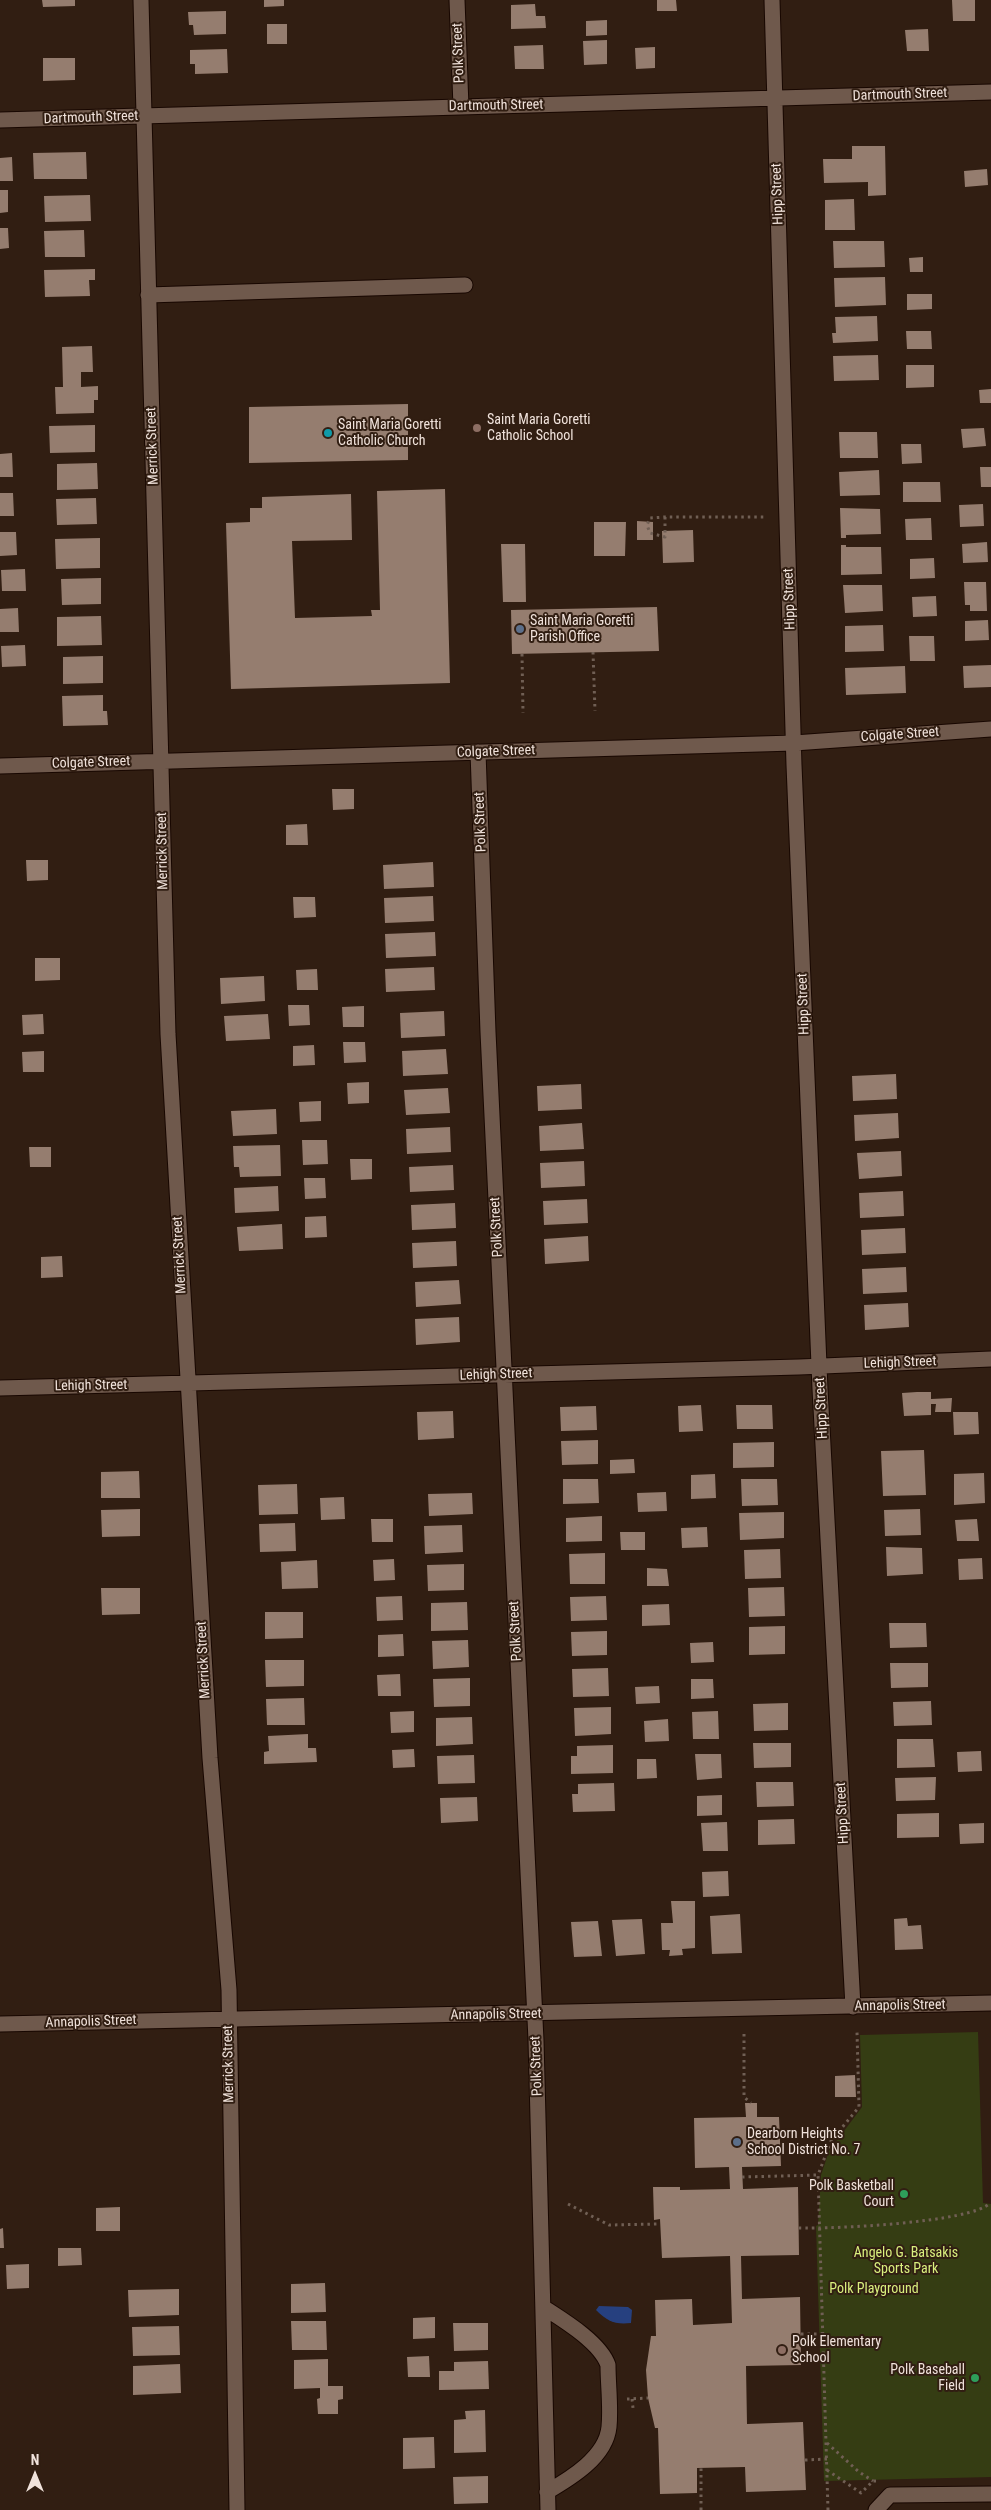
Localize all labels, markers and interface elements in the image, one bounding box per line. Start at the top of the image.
street label: Polk Street [450,23,468,83]
street label: Dartmouth Street [852,85,948,105]
street label: Dartmouth Street [449,97,543,115]
street label: Dartmouth Street [43,108,139,128]
street label: Hipp Street [769,163,787,225]
street label: Merrick Street [143,407,163,485]
place label: Saint Maria Goretti Catholic School [487,412,590,444]
place label: Saint Maria Goretti Catholic Church [338,417,441,450]
marker: Saint Maria Goretti Catholic School [471,422,483,434]
marker: Saint Maria Goretti Catholic Church [322,427,334,439]
street label: Hipp Street [781,568,799,630]
place label: Saint Maria Goretti Parish Office [530,613,633,646]
marker: Saint Maria Goretti Parish Office [514,623,526,635]
street label: Colgate Street [860,724,940,746]
street label: Colgate Street [456,742,536,762]
street label: Colgate Street [51,753,131,773]
street label: Polk Street [472,792,490,852]
street label: Merrick Street [154,812,172,890]
street label: Hipp Street [795,973,813,1035]
street label: Polk Street [487,1196,507,1258]
street label: Merrick Street [170,1216,190,1294]
street label: Lehigh Street [863,1353,937,1373]
street label: Lehigh Street [459,1365,533,1385]
street label: Lehigh Street [54,1377,128,1395]
street label: Hipp Street [812,1377,832,1439]
street label: Polk Street [506,1600,526,1662]
street label: Merrick Street [194,1621,214,1699]
street label: Hipp Street [833,1782,853,1844]
street label: Annapolis Street [854,1997,946,2015]
street label: Annapolis Street [450,2006,542,2024]
street label: Annapolis Street [45,2012,137,2032]
street label: Merrick Street [220,2025,238,2103]
street label: Polk Street [528,2036,546,2096]
place label: Dearborn Heights School District No. 7 [747,2126,861,2158]
marker: Dearborn Heights School District No. 7 [731,2136,743,2148]
place label: Polk Basketball Court [809,2178,894,2210]
marker: Polk Basketball Court [898,2188,910,2200]
park label: Angelo G. Batsakis Sports Park [854,2245,958,2278]
park label: Polk Playground [829,2281,919,2297]
place label: Polk Elementary School [792,2334,881,2366]
marker: Polk Elementary School [776,2344,788,2356]
place label: Polk Baseball Field [890,2362,965,2394]
marker: Polk Baseball Field [969,2372,981,2384]
north arrow [10,2450,60,2500]
text: N [31,2452,39,2468]

